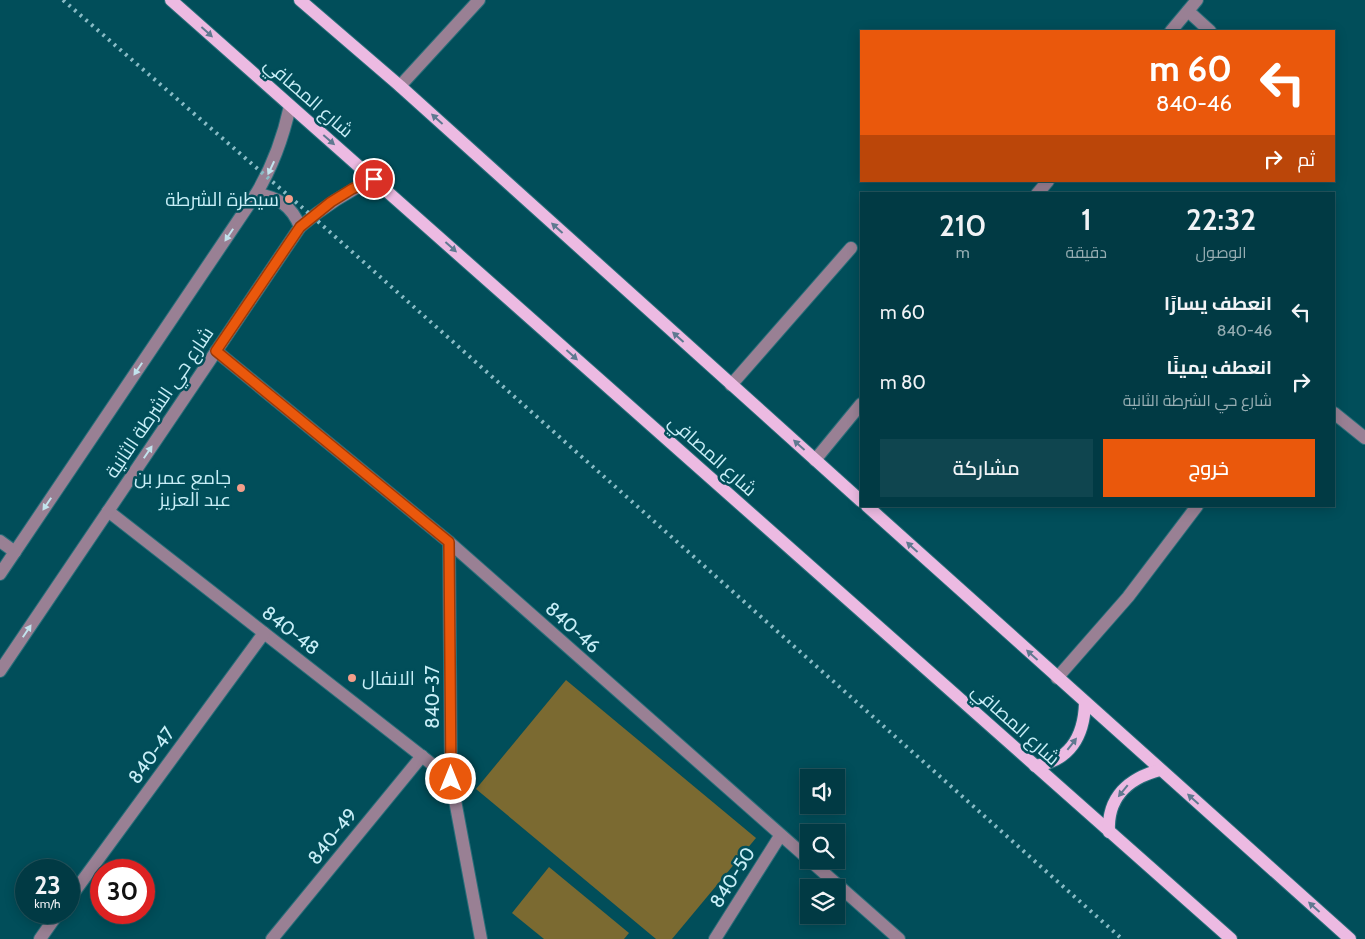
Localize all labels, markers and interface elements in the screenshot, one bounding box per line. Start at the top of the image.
one-way arrow [201,27,214,38]
text: 60 m [1149,47,1232,90]
icon: left [1250,50,1315,115]
street label: شارع المصافي [257,52,358,145]
text: 840-46 [1156,90,1232,117]
one-way arrow [431,113,443,125]
one-way arrow [323,134,335,145]
icon: right [1259,145,1287,173]
text: ثم [1297,148,1315,171]
pin [353,158,395,200]
one-way arrow [266,161,274,175]
icon: arrive [360,165,388,193]
place label: سيطرة الشرطة [165,188,279,211]
marker: سيطرة الشرطة [283,193,295,205]
text: 1 [1081,201,1092,238]
text: 22:32 [1186,201,1256,238]
text: 210 [939,207,986,244]
one-way arrow [552,222,564,234]
one-way arrow [224,228,234,242]
one-way arrow [444,242,457,253]
text: m [956,243,970,262]
text: دقيقة [1065,243,1107,262]
text: الوصول [1196,243,1247,262]
text: انعطف يسارًا [1164,292,1272,315]
icon: left [1287,298,1315,326]
text: 60 m [880,301,925,324]
text: 840-46 [1217,321,1272,340]
street label: شارع حي الشرطة الثانية [100,322,221,484]
one-way arrow [673,331,685,343]
one-way arrow [566,350,579,361]
text: انعطف يمينًا [1166,356,1272,379]
one-way arrow [133,363,143,376]
icon: right [1287,368,1315,396]
text: 80 m [880,371,926,394]
text: شارع حي الشرطة الثانية [1123,391,1272,410]
street label: شارع المصافي [662,410,761,503]
button: مشاركة [880,439,1093,497]
button: خروج [1103,439,1315,497]
one-way arrow [792,440,805,451]
one-way arrow [143,446,153,459]
place label: جامع عمر بن عبد العزيز [134,466,231,511]
marker: جامع عمر بن عبد العزيز [235,482,247,494]
one-way arrow [42,497,52,511]
one-way arrow [905,541,918,552]
street label: 840-46 [541,597,605,658]
street label: 840-48 [257,601,324,660]
one-way arrow [22,624,32,637]
one-way arrow [1027,649,1039,661]
street label: 840-37 [421,665,444,729]
place label: الانفال [362,667,415,690]
marker: الانفال [346,672,358,684]
street label: شارع المصافي [965,679,1064,772]
street label: 840-47 [123,722,180,788]
one-way arrow [1067,737,1077,751]
position arrow [424,752,476,804]
map controls [800,769,845,924]
button: sound [800,769,845,814]
one-way arrow [1117,784,1128,797]
one-way arrow [1186,793,1199,804]
street label: 840-49 [303,804,362,869]
button: search [800,824,845,869]
street label: 840-50 [705,843,760,912]
speed limit sign: 30 [90,859,155,924]
text: 23 [34,870,61,900]
button: layers [800,879,845,924]
text: km/h [34,896,61,911]
one-way arrow [1308,901,1321,912]

